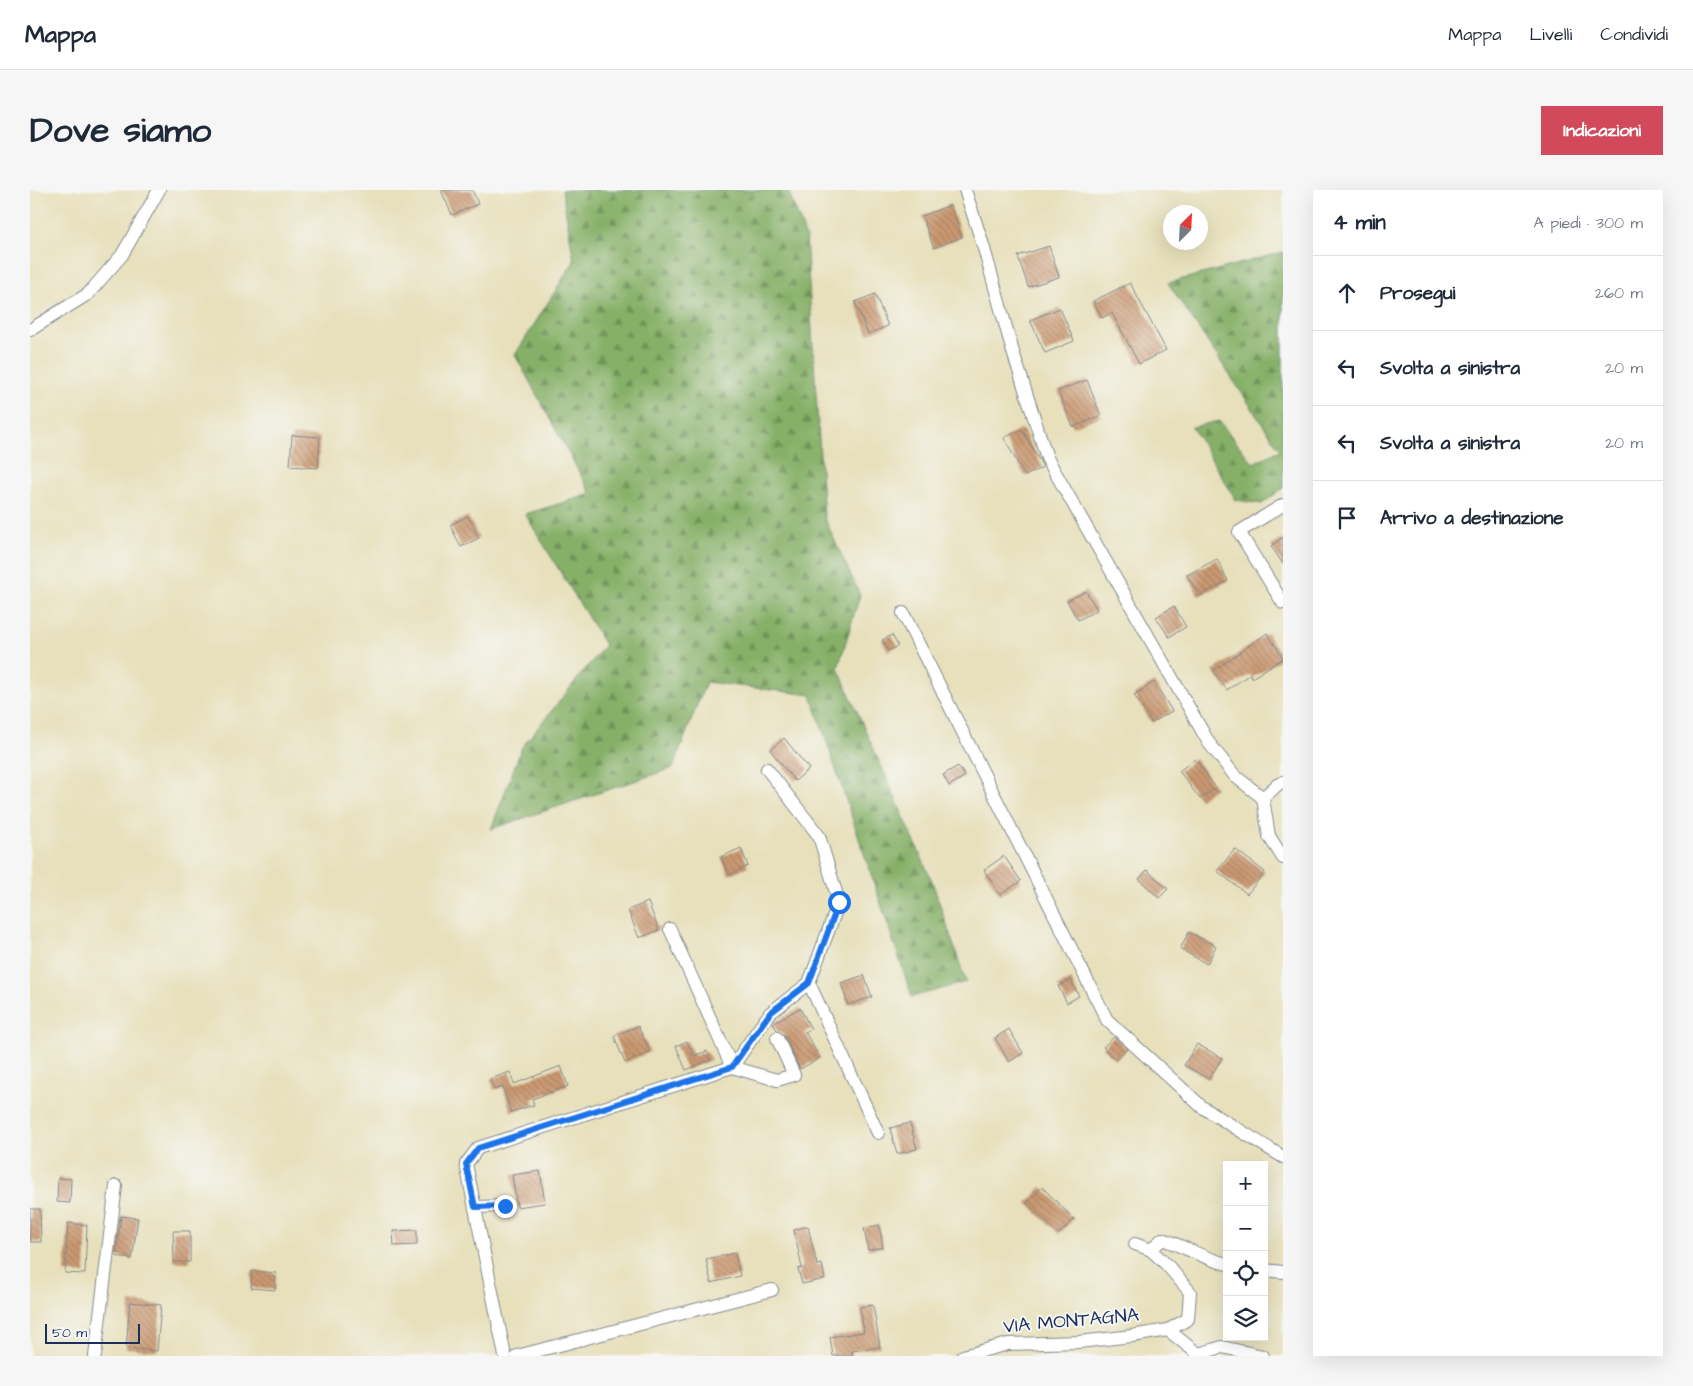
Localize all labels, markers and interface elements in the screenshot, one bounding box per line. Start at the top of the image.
text: Mappa [25,18,96,52]
text: Mappa [1448,22,1502,47]
text: Livelli [1530,22,1572,47]
text: Condividi [1600,22,1668,47]
text: Dove siamo [30,106,211,155]
button: Indicazioni [1541,106,1663,155]
north arrow [1163,205,1208,250]
text: 4 min [1333,208,1386,237]
text: A piedi · 300 m [1533,212,1643,234]
icon: ahead [1333,279,1361,307]
text: Prosegui [1380,280,1455,307]
text: 260 m [1595,282,1643,304]
icon: left [1333,354,1361,382]
text: Svolta a sinistra [1380,355,1520,382]
text: 20 m [1605,357,1643,379]
icon: left [1333,429,1361,457]
text: Svolta a sinistra [1380,430,1520,457]
text: 20 m [1605,432,1643,454]
icon: arrive [1333,504,1361,532]
text: Arrivo a destinazione [1380,505,1563,532]
route start [828,891,851,914]
map controls [1223,1161,1268,1341]
button: + [1223,1161,1268,1206]
route end [494,1195,517,1218]
button: − [1223,1206,1268,1251]
button: locate [1223,1251,1268,1296]
button: layers [1223,1296,1268,1341]
street label: VIA MONTAGNA [1002,1302,1140,1340]
scale bar [45,1321,140,1344]
text: 50 m [52,1323,87,1343]

